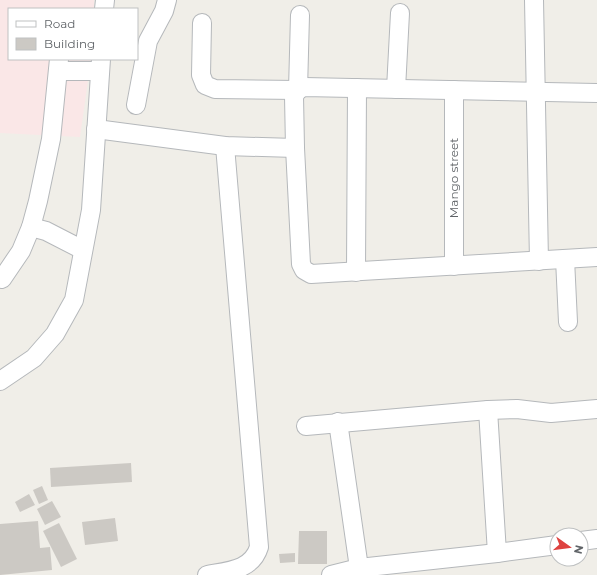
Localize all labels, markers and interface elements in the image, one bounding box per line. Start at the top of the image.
legend [8,8,138,60]
text: Road [44,16,75,31]
text: Building [44,36,95,51]
street label: Mango street [446,138,461,218]
north arrow [549,527,589,567]
text: N [571,543,587,555]

